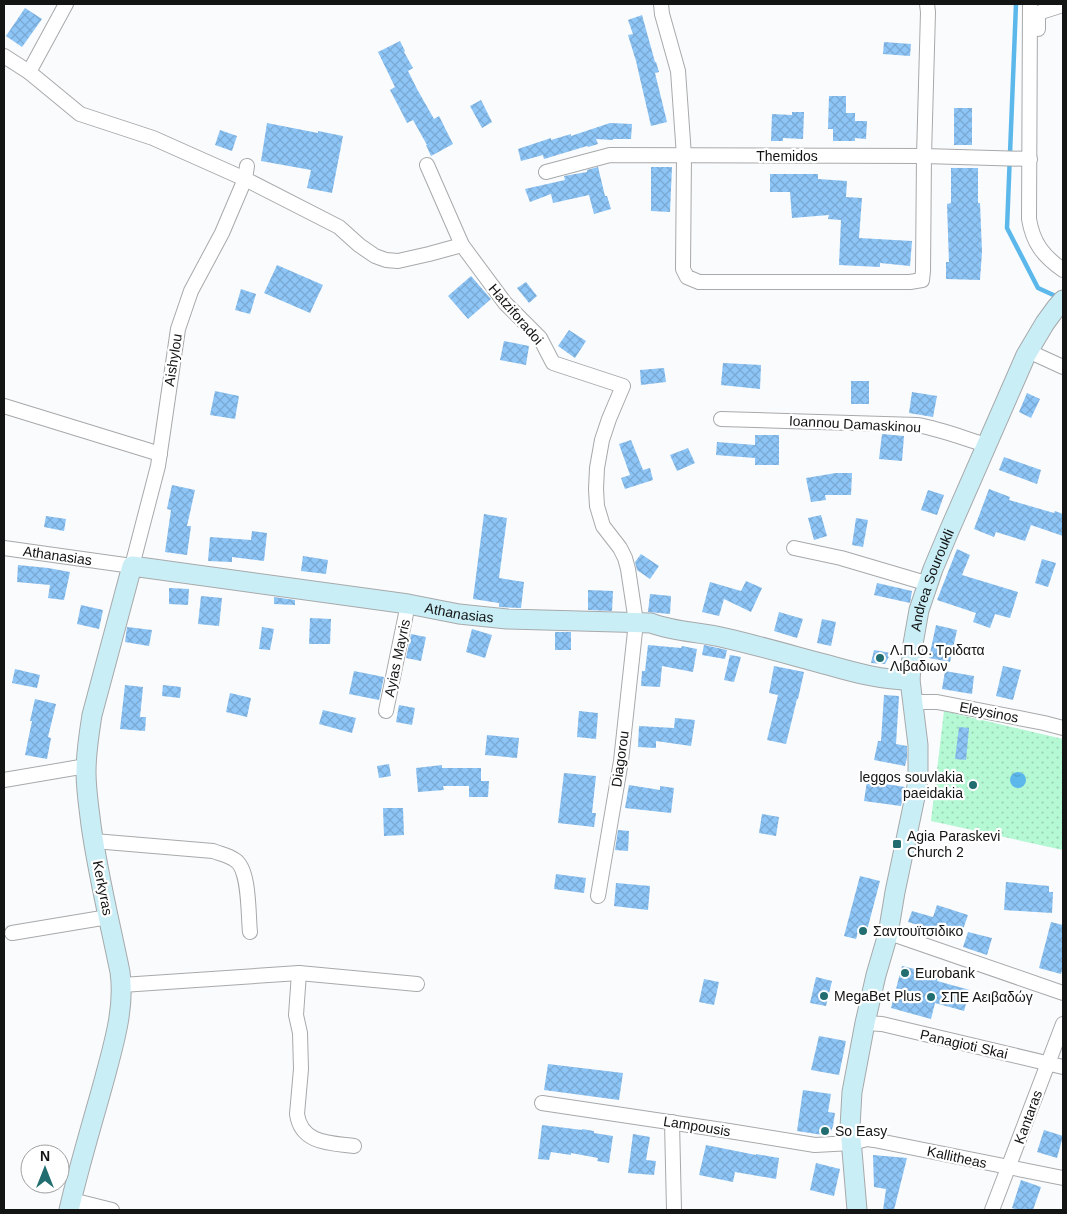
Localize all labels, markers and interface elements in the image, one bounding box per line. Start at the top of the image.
street label: Themidos [756,148,818,164]
street label: Hatziforadoi [485,281,547,347]
street label: Aishylou [161,333,185,387]
street label: Ioannou Damaskinou [789,413,921,435]
street label: Andrea Souroukli [907,526,957,632]
street label: Athanasias [22,543,93,568]
street label: Athanasias [423,599,494,626]
street label: Ayias Mayris [381,618,413,698]
place label: Λ.Π.Ο. Τριδατα Λιβαδιων [890,642,985,674]
marker: Λ.Π.Ο. Τριδατα Λιβαδιων [874,652,886,664]
street label: Eleysinos [958,698,1020,726]
street label: Diagorou [608,730,632,788]
place label: leggos souvlakia paeidakia [859,769,963,801]
marker: leggos souvlakia paeidakia [967,779,979,791]
place label: Agia Paraskevi Church 2 [907,828,1000,860]
marker: Agia Paraskevi Church 2 [891,838,903,850]
street label: Kerkyras [90,859,116,917]
place label: Σαντουϊτσιδικο [873,923,963,939]
marker: Σαντουϊτσιδικο [857,925,869,937]
place label: Eurobank [915,965,976,981]
marker: Eurobank [899,967,911,979]
place label: MegaBet Plus [834,988,921,1004]
place label: ΣΠΕ Αειβαδώγ [941,989,1033,1005]
marker: MegaBet Plus [818,990,830,1002]
marker: ΣΠΕ Αειβαδώγ [925,991,937,1003]
street label: Panagioti Skai [919,1026,1009,1062]
street label: Kantaras [1011,1088,1045,1146]
street label: Lampousis [662,1113,732,1139]
place label: So Easy [835,1123,887,1139]
marker: So Easy [819,1125,831,1137]
street label: Kallitheas [926,1143,988,1171]
north arrow [20,1144,70,1194]
text: N [40,1148,50,1164]

